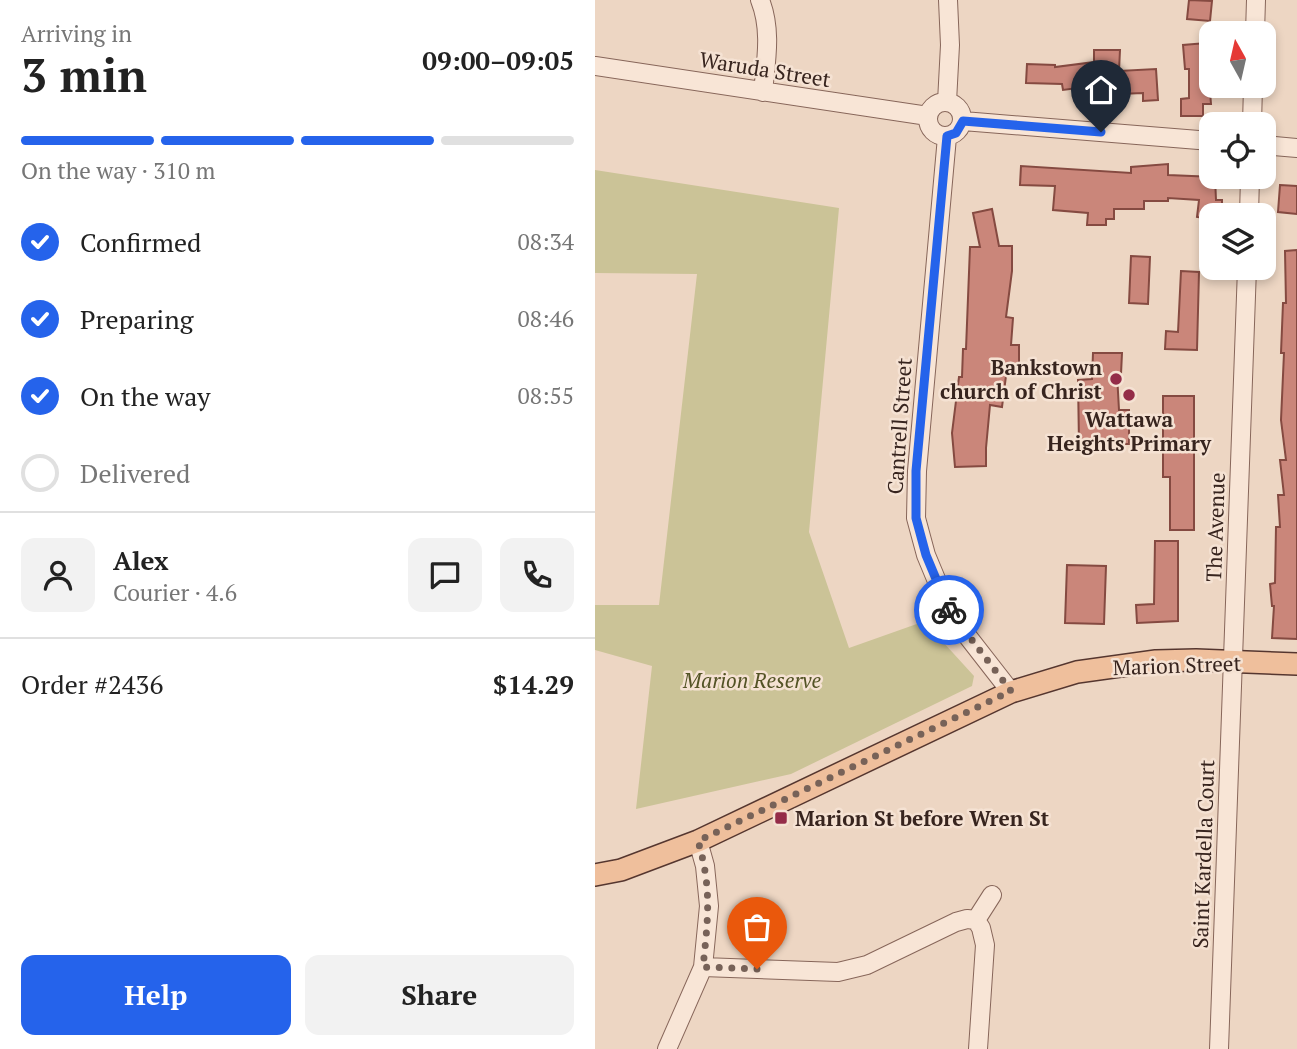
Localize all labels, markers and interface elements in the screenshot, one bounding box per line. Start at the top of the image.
text: Arriving in [21,18,132,49]
north arrow [1199,21,1276,98]
map controls [1199,21,1276,280]
text: 09:00–09:05 [422,43,574,77]
text: 3 min [21,44,147,105]
street label: Waruda Street [697,45,833,93]
pin [1071,60,1131,132]
icon: home [1082,71,1120,109]
button: locate [1199,112,1276,189]
text: On the way · 310 m [21,155,215,186]
button: layers [1199,203,1276,280]
icon: check [21,223,59,261]
text: Confirmed [80,225,201,259]
text: 08:34 [517,226,574,257]
icon: check [21,300,59,338]
text: Preparing [80,302,193,336]
text: 08:46 [517,303,574,334]
place label: Bankstown church of Christ [940,353,1103,405]
street label: Cantrell Street [880,357,918,495]
marker: Bankstown church of Christ [1108,371,1124,387]
icon: check [21,377,59,415]
text: On the way [80,379,211,413]
text: 08:55 [517,380,574,411]
marker: Wattawa Heights Primary [1121,387,1137,403]
place label: Wattawa Heights Primary [1047,405,1212,457]
text: Delivered [80,456,190,490]
street label: The Avenue [1199,472,1231,582]
button: person [21,538,95,612]
button: chat [408,538,482,612]
button: phone [500,538,574,612]
text: Alex [113,543,169,577]
courier [914,575,984,645]
text: Courier · 4.6 [113,577,237,608]
icon: bike [930,591,968,629]
street label: Marion Street [1112,649,1242,681]
park label: Marion Reserve [682,666,821,694]
text: Order #2436 [21,667,163,701]
text: $14.29 [493,667,574,701]
street label: Saint Kardella Court [1186,759,1220,949]
place label: Marion St before Wren St [795,804,1050,832]
marker: Marion St before Wren St [773,810,789,826]
pin [727,897,787,969]
icon: bag [738,908,776,946]
button: Help [21,955,291,1035]
button: Share [305,955,574,1035]

